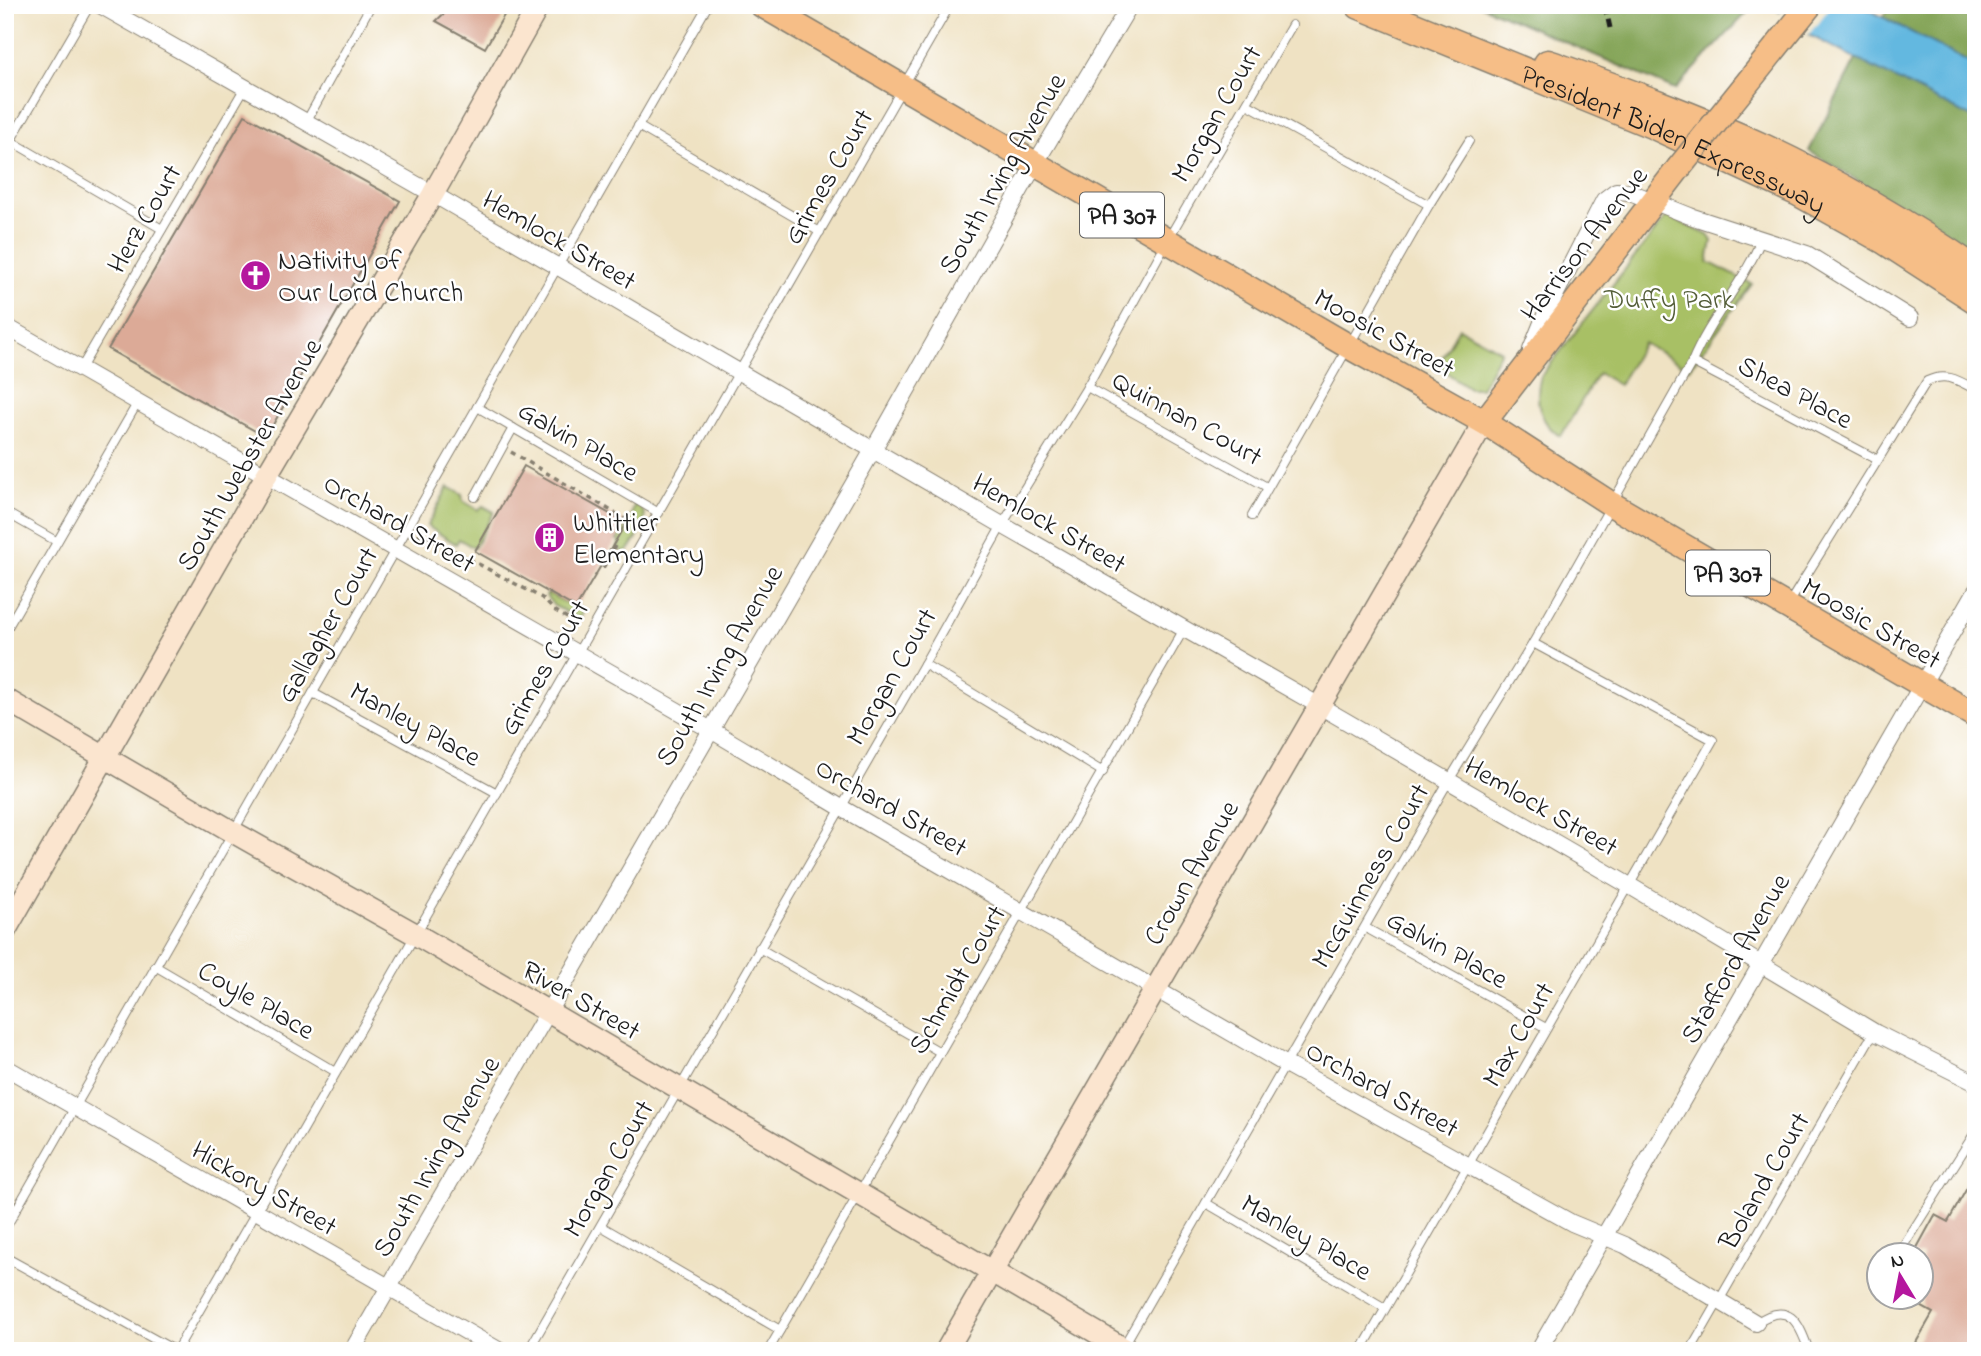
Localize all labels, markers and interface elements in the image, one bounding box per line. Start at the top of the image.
street label: Morgan Court [1162,38,1274,191]
street label: President Biden Expressway [1514,56,1832,227]
street label: South Irving Avenue [930,66,1079,283]
street label: Grimes Court [775,102,885,253]
street label: Herz Court [98,157,194,282]
street label: Harrison Avenue [1512,158,1660,332]
street label: Hemlock Street [473,181,643,303]
road number: PA 307 [1080,192,1164,238]
place label: Nativity of Our Lord Church [278,242,463,315]
church icon: Nativity of Our Lord Church [238,258,272,292]
street label: Moosic Street [1305,279,1461,391]
park label: Duffy Park [1603,281,1735,322]
street label: South Webster Avenue [168,331,335,580]
street label: Shea Place [1729,347,1860,442]
street label: Quinnan Court [1104,362,1269,478]
street label: Galvin Place [509,392,646,494]
street label: Hemlock Street [963,464,1133,586]
street label: Orchard Street [314,465,482,585]
place label: Whittier Elementary [573,504,704,577]
building icon: Whittier Elementary [533,520,567,554]
street label: Gallagher Court [268,540,390,711]
road number: PA 307 [1686,551,1770,596]
street label: South Irving Avenue [647,558,796,775]
street label: Moosic Street [1793,568,1948,682]
street label: Grimes Court [491,593,601,744]
street label: Morgan Court [837,601,949,754]
street label: Manley Place [341,673,488,779]
street label: Hemlock Street [1455,747,1625,869]
street label: Orchard Street [806,749,974,869]
street label: McGuinness Court [1302,777,1442,977]
street label: Crown Avenue [1135,793,1251,954]
street label: Stafford Avenue [1672,867,1803,1053]
street label: Schmidt Court [900,898,1018,1063]
street label: Galvin Place [1378,901,1515,1002]
street label: Coyle Place [189,952,322,1052]
street label: River Street [513,952,647,1053]
street label: Max Court [1473,975,1567,1096]
street label: Orchard Street [1297,1032,1466,1150]
street label: South Irving Avenue [364,1049,513,1266]
street label: Morgan Court [554,1093,666,1246]
street label: Boland Court [1710,1105,1822,1259]
street label: Hickory Street [183,1132,344,1248]
street label: Manley Place [1232,1185,1379,1293]
north arrow [1866,1240,1936,1310]
text: N [1889,1247,1906,1276]

